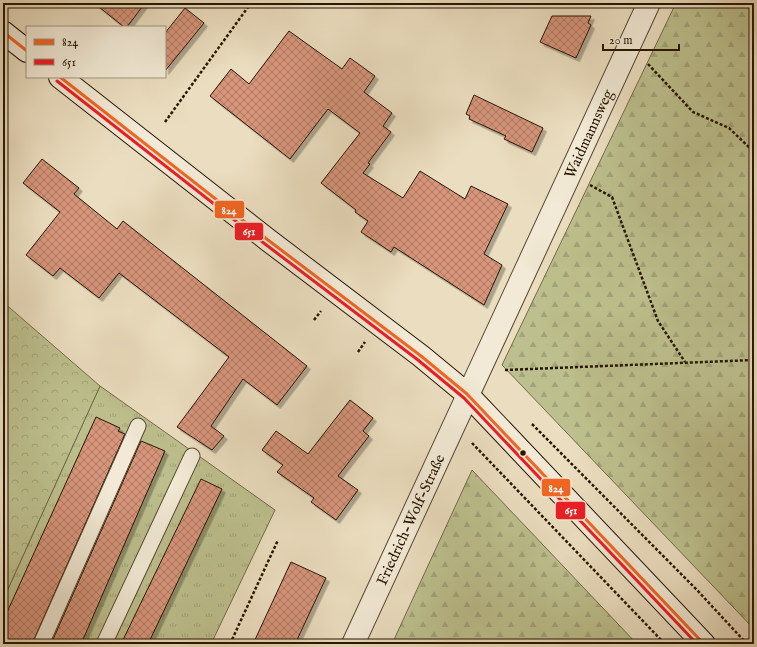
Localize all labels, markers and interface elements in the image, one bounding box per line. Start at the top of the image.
legend [26,26,166,78]
scale bar [603,26,679,52]
text: 20 m [609,33,632,48]
text: 824 [62,35,78,50]
text: 651 [62,55,76,70]
street label: Waidmannsweg [560,86,618,182]
line badge: 824 [214,200,245,219]
text: 824 [222,204,237,218]
line badge: 651 [234,222,264,241]
text: 651 [243,225,255,239]
unlabelled marker [518,448,528,458]
street label: Friedrich-Wolf-Straße [372,451,449,588]
line badge: 824 [541,478,571,497]
text: 824 [549,482,564,496]
line badge: 651 [555,501,586,520]
text: 651 [565,504,577,518]

